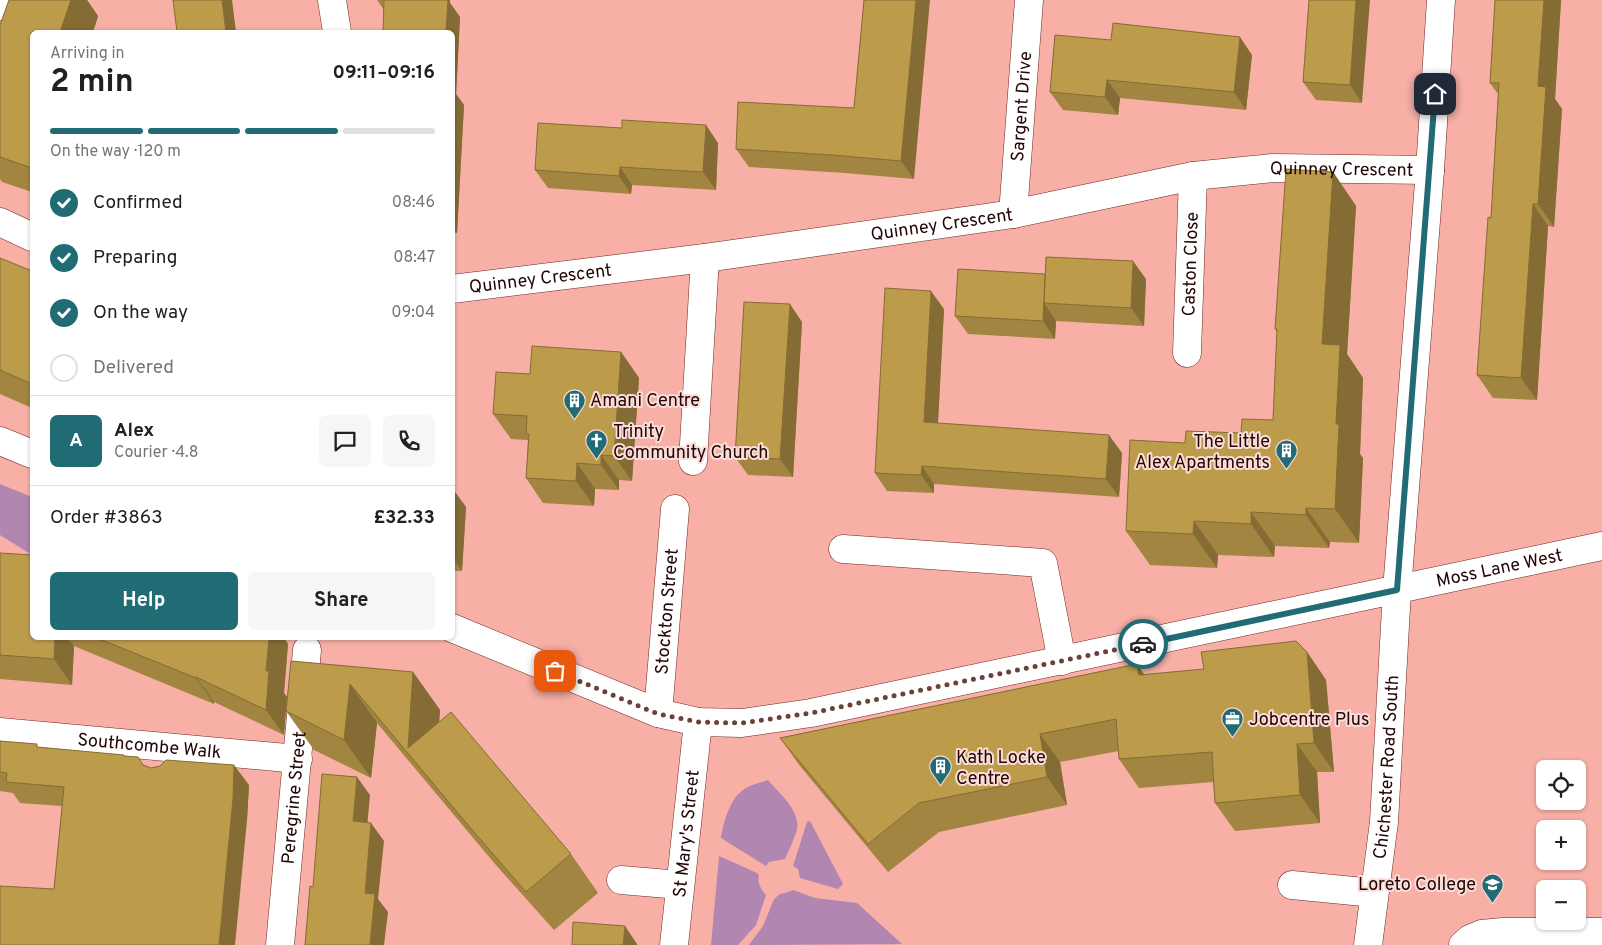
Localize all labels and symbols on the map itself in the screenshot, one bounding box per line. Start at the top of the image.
street label: Sargent Drive [1007,50,1038,162]
pin [1414,73,1456,115]
street label: Quinney Crescent [1270,158,1413,183]
street label: Quinney Crescent [869,204,1015,247]
street label: Caston Close [1178,211,1205,317]
street label: Quinney Crescent [468,260,613,300]
building icon: Amani Centre [562,388,586,419]
place label: Amani Centre [590,390,700,413]
place label: Trinity Community Church [613,421,768,465]
church icon: Trinity Community Church [585,429,609,460]
place label: The Little Alex Apartments [1135,431,1270,475]
building icon: The Little Alex Apartments [1274,439,1298,470]
street label: Moss Lane West [1434,545,1565,594]
street label: Stockton Street [651,547,685,675]
courier [1118,619,1168,669]
pin [534,650,576,692]
street label: Chichester Road South [1369,674,1405,861]
office icon: Jobcentre Plus [1221,707,1245,738]
place label: Jobcentre Plus [1249,709,1369,732]
street label: Southcombe Walk [76,729,222,765]
street label: Peregrine Street [277,730,313,865]
place label: Kath Locke Centre [956,747,1046,791]
building icon: Kath Locke Centre [928,755,952,786]
street label: St Mary's Street [669,769,706,899]
school or university icon: Loreto College [1480,872,1504,903]
place label: Loreto College [1358,874,1476,897]

